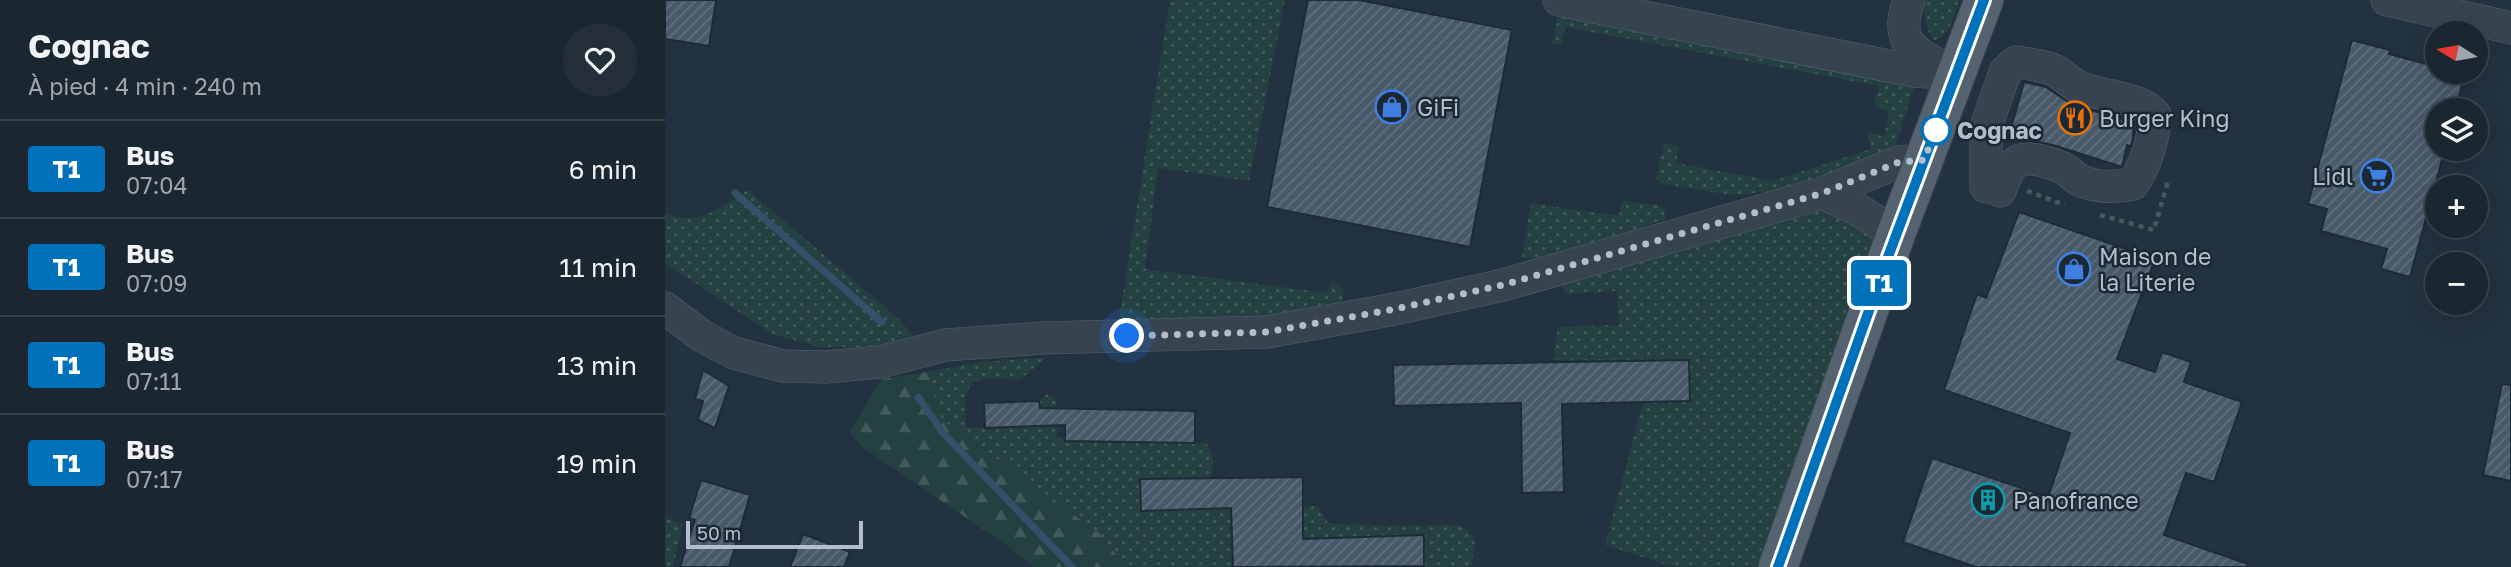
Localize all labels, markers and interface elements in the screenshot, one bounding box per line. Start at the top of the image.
north arrow [2425,21,2489,84]
map controls [2425,21,2488,315]
button: heart [563,23,637,97]
text: Cognac [28,26,150,65]
text: À pied · 4 min · 240 m [28,72,262,100]
shop icon: GiFi [1373,88,1411,126]
place label: GiFi [1417,93,1459,121]
button: layers [2425,98,2488,161]
restaurant icon: Burger King [2056,99,2094,137]
place label: Burger King [2099,104,2230,132]
marker: Cognac [1921,115,1951,145]
place label: Cognac [1957,116,2042,144]
text: Bus [126,140,174,171]
text: T1 [53,154,80,183]
text: 6 min [569,154,637,185]
supermarket icon: Lidl [2358,157,2396,195]
place label: Lidl [2312,162,2353,190]
text: 07:04 [126,171,188,199]
button: + [2425,175,2488,238]
text: Bus [126,238,174,269]
place label: Maison de la Literie [2099,242,2211,296]
shop icon: Maison de la Literie [2055,250,2093,288]
text: T1 [53,252,80,281]
text: 11 min [559,252,637,283]
button: − [2425,252,2488,315]
line badge: T1 [1847,260,1911,306]
text: T1 [1865,268,1893,297]
text: 07:09 [126,269,188,297]
your location [1109,318,1144,353]
text: Bus [126,336,174,367]
text: T1 [53,350,80,379]
text: 13 min [557,350,637,381]
text: 07:11 [126,367,182,395]
text: Bus [126,434,174,465]
text: T1 [53,448,80,477]
text: 19 min [556,448,637,479]
text: 07:17 [126,465,183,493]
building icon: Panofrance [1969,481,2007,519]
place label: Panofrance [2013,486,2139,514]
scale bar [686,518,863,550]
text: 50 m [697,521,741,544]

